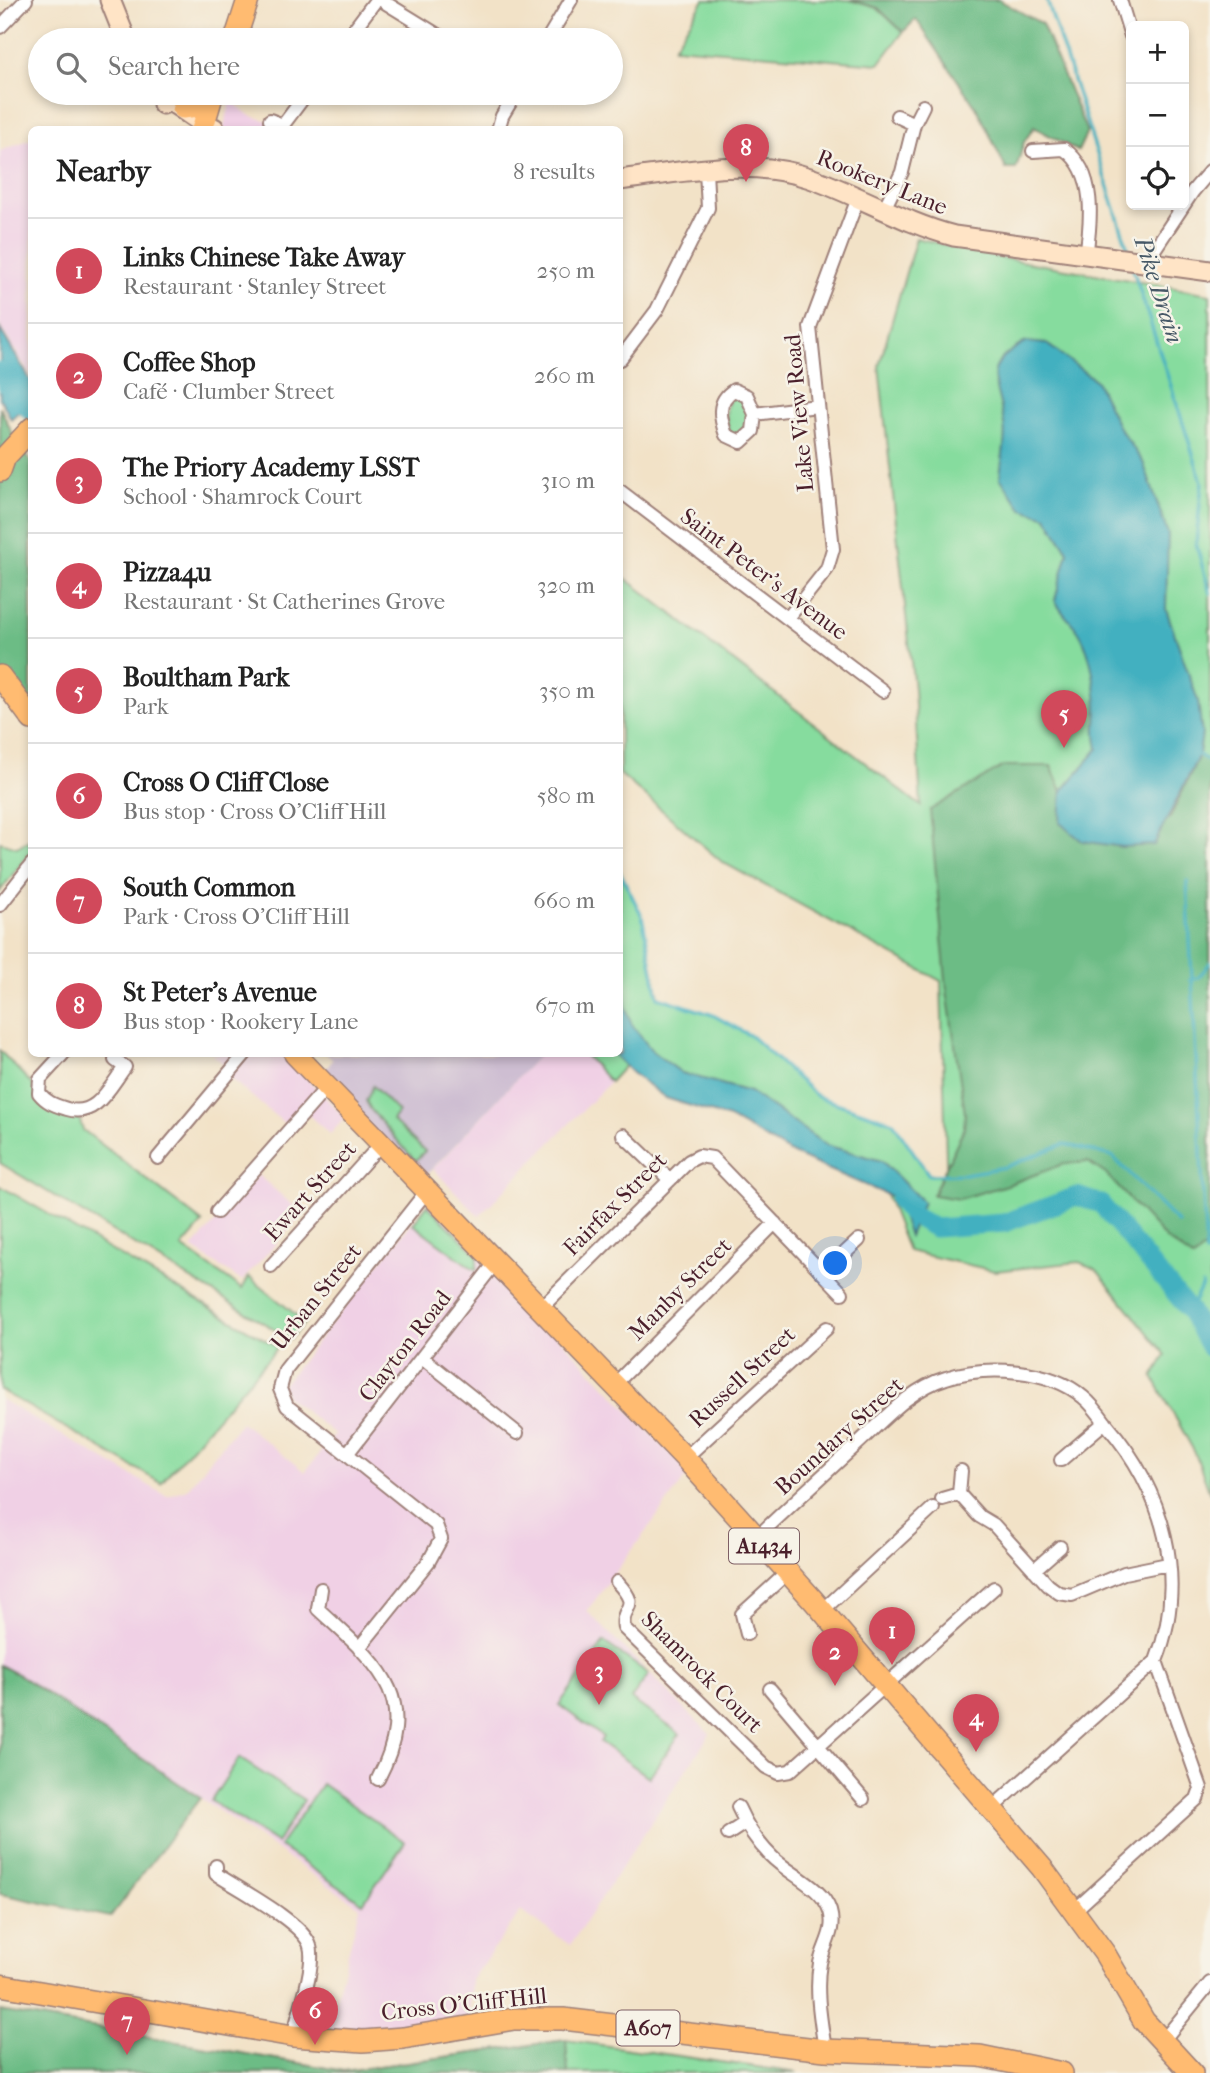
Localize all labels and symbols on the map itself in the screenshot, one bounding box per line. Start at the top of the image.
pin: 8 [723,124,769,182]
street label: Rookery Lane [813,144,951,220]
water label: Pike Drain [1128,232,1189,347]
street label: Lake View Road [779,332,819,493]
street label: Saint Peter's Avenue [675,502,853,646]
pin: 5 [1041,690,1087,748]
street label: Ewart Street [258,1136,362,1246]
street label: Fairfax Street [558,1147,672,1261]
street label: Manby Street [623,1232,737,1346]
street label: Urban Street [265,1238,367,1356]
your location [818,1246,852,1280]
street label: Clayton Road [353,1285,457,1407]
street label: Russell Street [683,1321,801,1433]
street label: Boundary Street [769,1371,909,1501]
road number: A1434 [729,1528,799,1564]
street label: Shamrock Court [636,1606,768,1738]
pin: 1 [869,1607,915,1665]
pin: 2 [812,1628,858,1686]
pin: 3 [576,1647,622,1705]
pin: 4 [953,1694,999,1752]
street label: Cross O'Cliff Hill [380,1982,549,2026]
pin: 6 [292,1987,338,2045]
pin: 7 [104,1997,150,2055]
road number: A607 [616,2010,680,2046]

